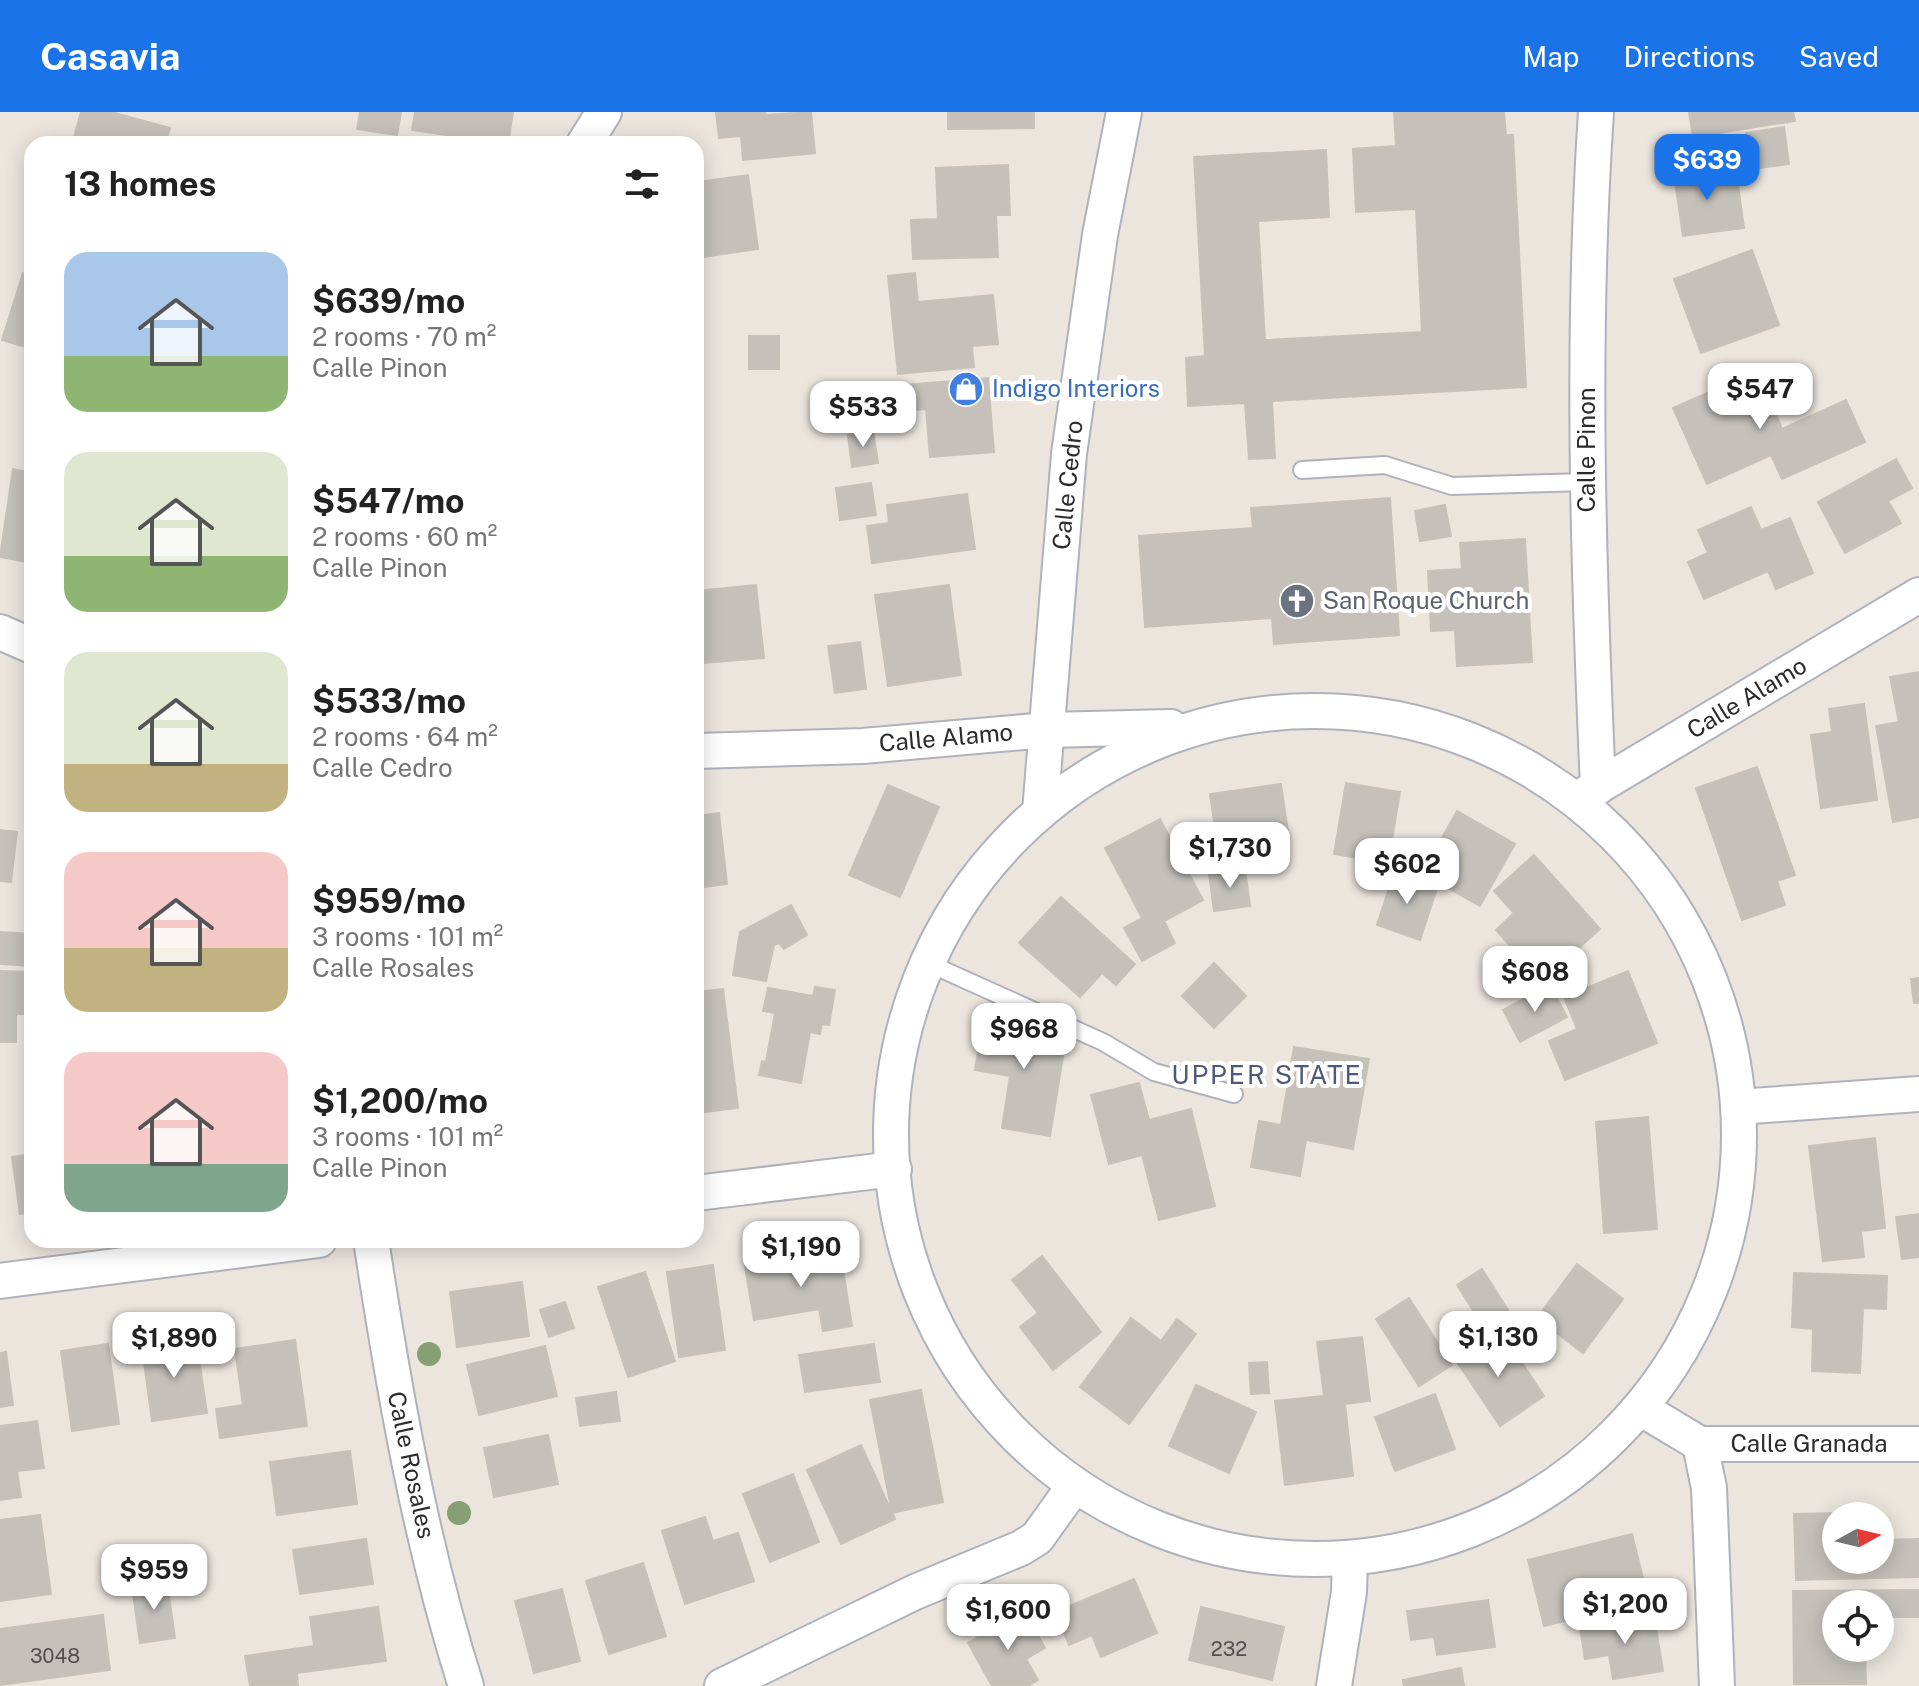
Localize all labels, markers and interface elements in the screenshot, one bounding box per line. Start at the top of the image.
text: Casavia [40,34,181,79]
text: Map [1523,40,1579,73]
text: Directions [1623,40,1755,73]
text: Saved [1799,40,1879,73]
pin: $639 [1660,134,1754,202]
text: $639 [1672,144,1742,175]
icon: filters [620,162,664,206]
text: 13 homes [64,164,216,204]
text: $639/mo [312,281,465,321]
icon: home [128,284,224,380]
text: 2 rooms · 70 m² [312,321,496,352]
text: Calle Pinon [312,352,448,383]
pin: $547 [1713,363,1807,431]
shop icon: Indigo Interiors [947,370,985,408]
text: $547 [1726,373,1794,404]
place label: Indigo Interiors [992,374,1160,402]
pin: $533 [816,381,910,449]
street label: Calle Pinon [1572,387,1600,513]
text: $533 [828,391,898,422]
street label: Calle Cedro [1046,419,1088,551]
text: $547/mo [312,481,465,521]
icon: home [128,484,224,580]
text: 2 rooms · 60 m² [312,521,497,552]
text: Calle Pinon [312,552,448,583]
church icon: San Roque Church [1278,582,1316,620]
place label: San Roque Church [1323,586,1529,614]
street label: Calle Alamo [1682,651,1811,744]
text: $533/mo [312,681,466,721]
icon: home [128,684,224,780]
street label: Calle Alamo [878,717,1014,757]
text: 2 rooms · 64 m² [312,721,498,752]
text: Calle Cedro [312,752,453,783]
pin: $1,730 [1165,822,1295,890]
text: $1,730 [1188,832,1272,863]
pin: $602 [1360,838,1454,906]
text: $602 [1373,848,1441,879]
text: $959/mo [312,881,466,921]
icon: home [128,884,224,980]
text: 3 rooms · 101 m² [312,921,503,952]
pin: $608 [1488,946,1582,1014]
text: Calle Rosales [312,952,474,983]
text: $608 [1501,956,1569,987]
pin: $968 [977,1003,1071,1071]
text: $968 [989,1013,1059,1044]
district label: UPPER STATE [1171,1059,1363,1090]
text: $1,200/mo [312,1081,488,1121]
icon: home [128,1084,224,1180]
text: 3 rooms · 101 m² [312,1121,503,1152]
text: Calle Pinon [312,1152,448,1183]
pin: $1,190 [736,1221,866,1289]
text: $1,190 [761,1231,841,1262]
pin: $1,130 [1433,1311,1563,1379]
pin: $1,890 [109,1312,239,1380]
text: $1,130 [1457,1321,1539,1352]
text: $1,890 [130,1322,218,1353]
street label: Calle Rosales [383,1389,441,1541]
street label: Calle Granada [1731,1429,1887,1457]
north arrow [1822,1502,1894,1574]
map controls [1822,1502,1894,1662]
pin: $959 [107,1544,201,1612]
text: $959 [119,1554,189,1585]
pin: $1,200 [1560,1578,1690,1646]
pin: $1,600 [943,1584,1073,1652]
text: $1,200 [1582,1588,1668,1619]
button: locate [1822,1590,1894,1662]
text: $1,600 [965,1594,1051,1625]
house number: 232 [1211,1637,1247,1661]
house number: 3048 [30,1644,80,1668]

